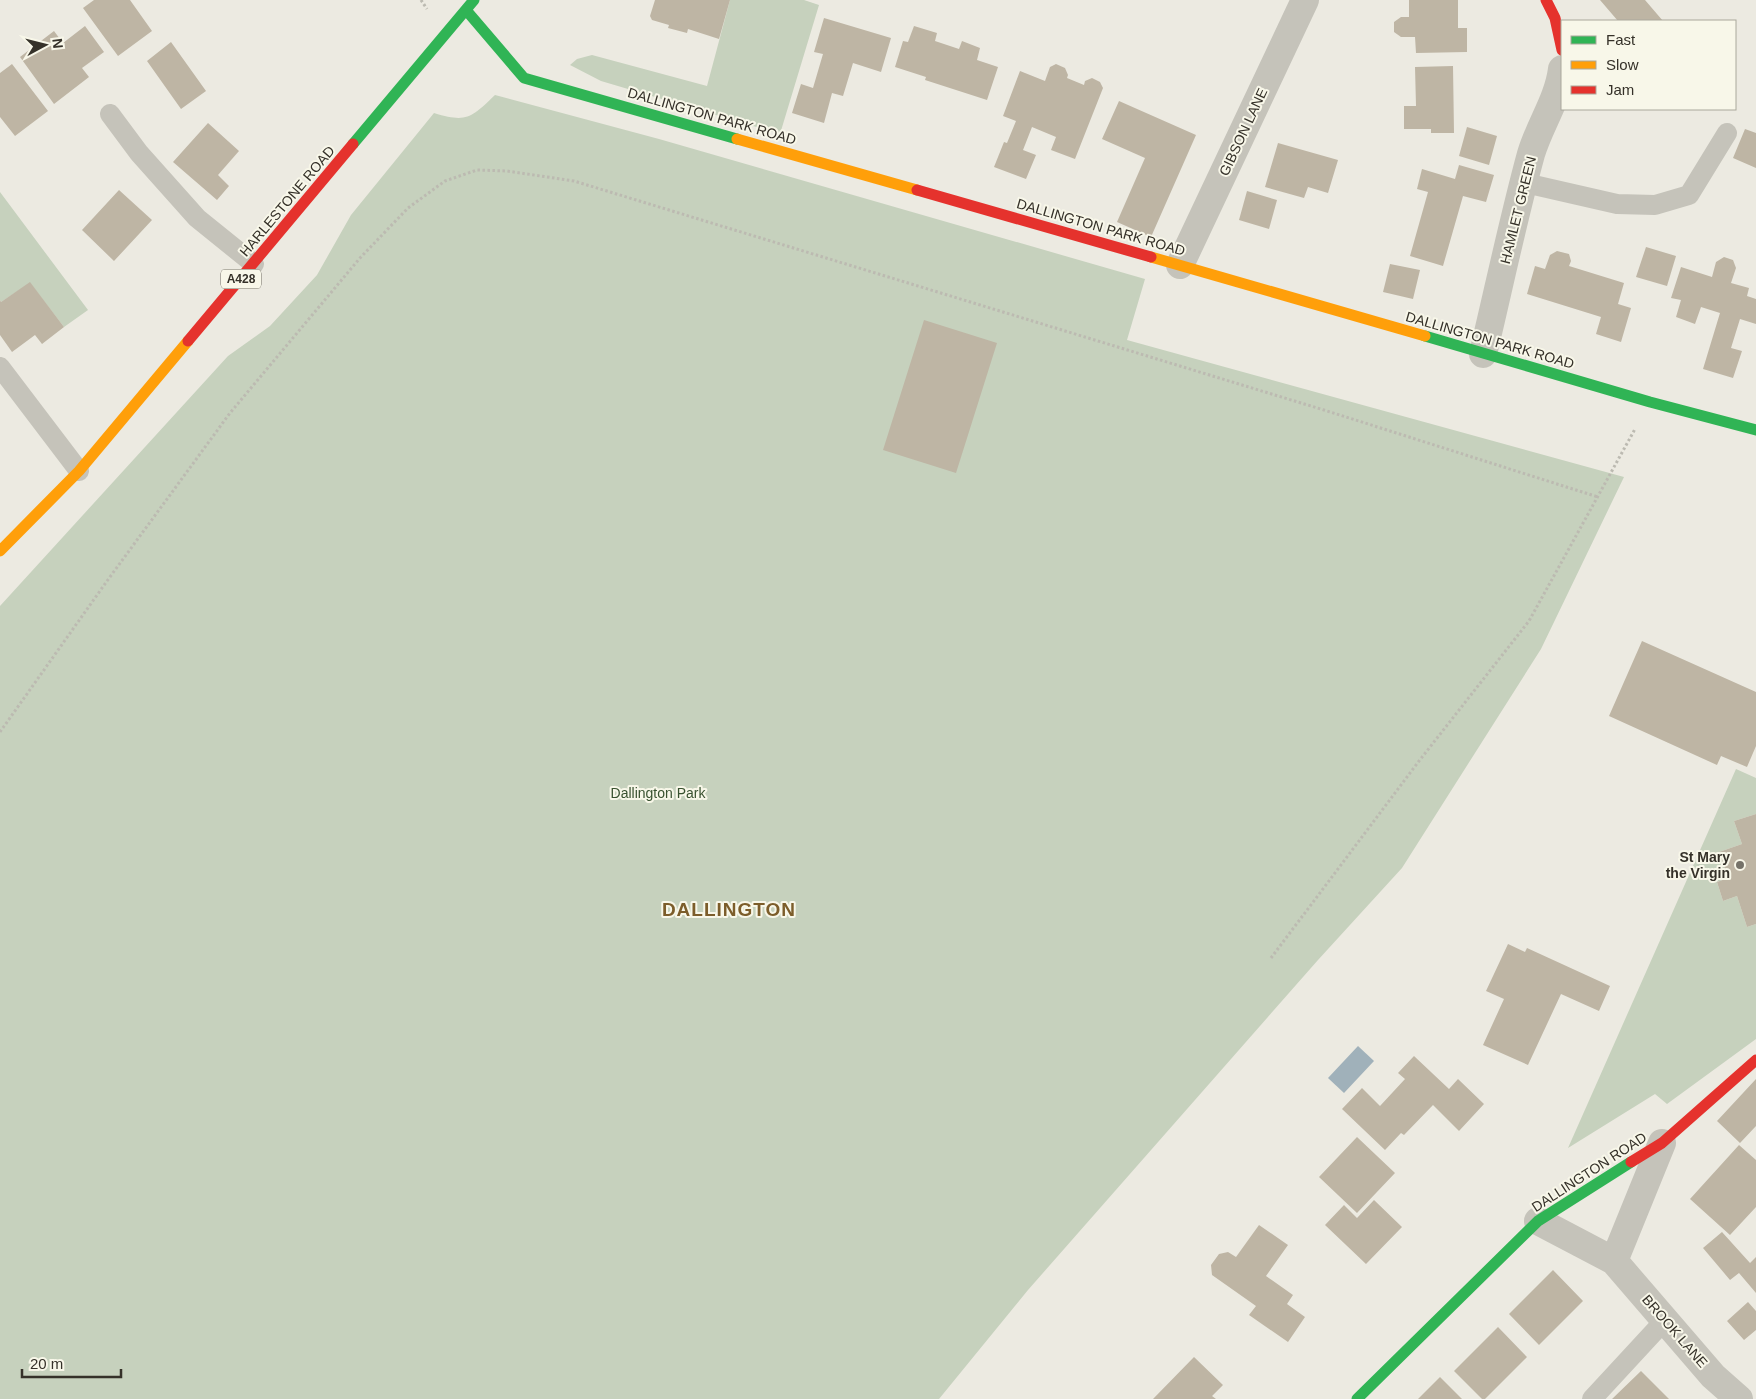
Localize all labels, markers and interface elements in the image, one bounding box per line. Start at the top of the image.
north arrow [20,20,70,70]
legend [1561,20,1736,110]
text: Fast [1606,31,1636,48]
text: N [49,37,66,49]
text: Slow [1606,56,1639,73]
text: Jam [1606,81,1634,98]
street label: DALLINGTON PARK ROAD [626,84,798,148]
street label: GIBSON LANE [1216,86,1270,178]
street label: HARLESTONE ROAD [236,143,338,259]
street label: HAMLET GREEN [1497,155,1539,265]
street label: DALLINGTON PARK ROAD [1015,195,1187,259]
road number: A428 [221,270,261,288]
street label: DALLINGTON PARK ROAD [1404,308,1576,372]
park label: Dallington Park [611,785,706,801]
place label: St Mary the Virgin [1666,849,1730,881]
marker: St Mary the Virgin [1734,859,1746,871]
district label: DALLINGTON [662,899,796,920]
street label: DALLINGTON ROAD [1529,1129,1649,1215]
street label: BROOK LANE [1639,1291,1711,1371]
scale bar [22,1346,121,1378]
text: 20 m [30,1355,63,1372]

